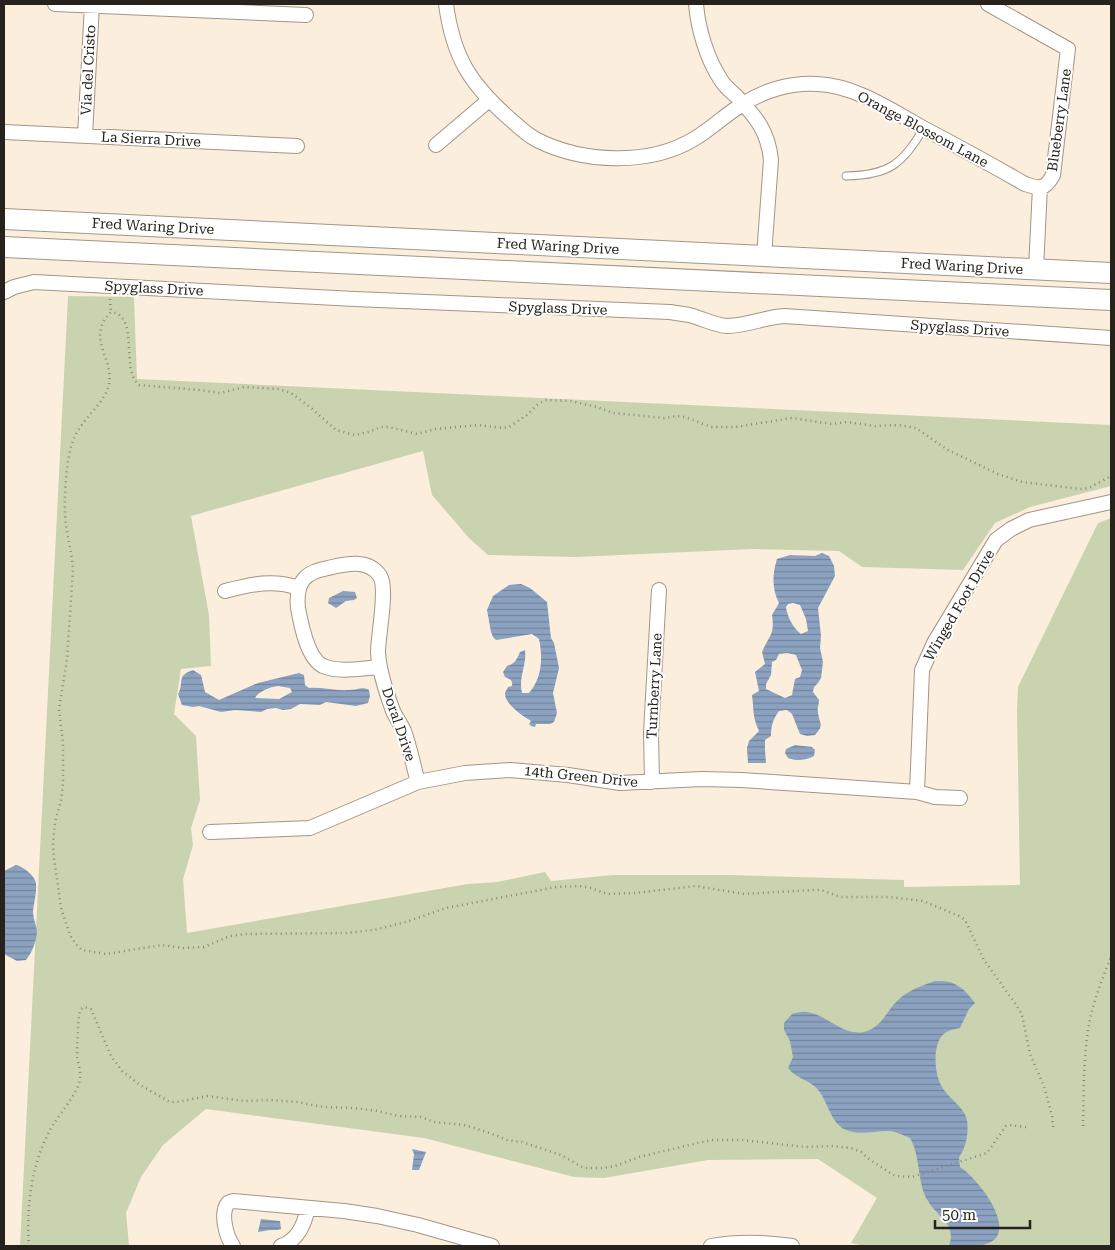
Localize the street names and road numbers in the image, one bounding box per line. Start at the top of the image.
street label: Via del Cristo [78,24,98,116]
street label: Blueberry Lane [1044,67,1074,172]
street label: Orange Blossom Lane [855,88,991,170]
street label: La Sierra Drive [101,128,202,150]
street label: Fred Waring Drive [91,215,215,237]
street label: Fred Waring Drive [496,235,620,257]
street label: Fred Waring Drive [900,255,1024,277]
street label: Spyglass Drive [104,277,204,299]
street label: Spyglass Drive [508,298,608,318]
street label: Spyglass Drive [910,317,1010,339]
street label: Winged Foot Drive [921,546,998,663]
street label: Turnberry Lane [643,632,665,739]
street label: Doral Drive [379,685,419,763]
street label: 14th Green Drive [523,762,639,790]

